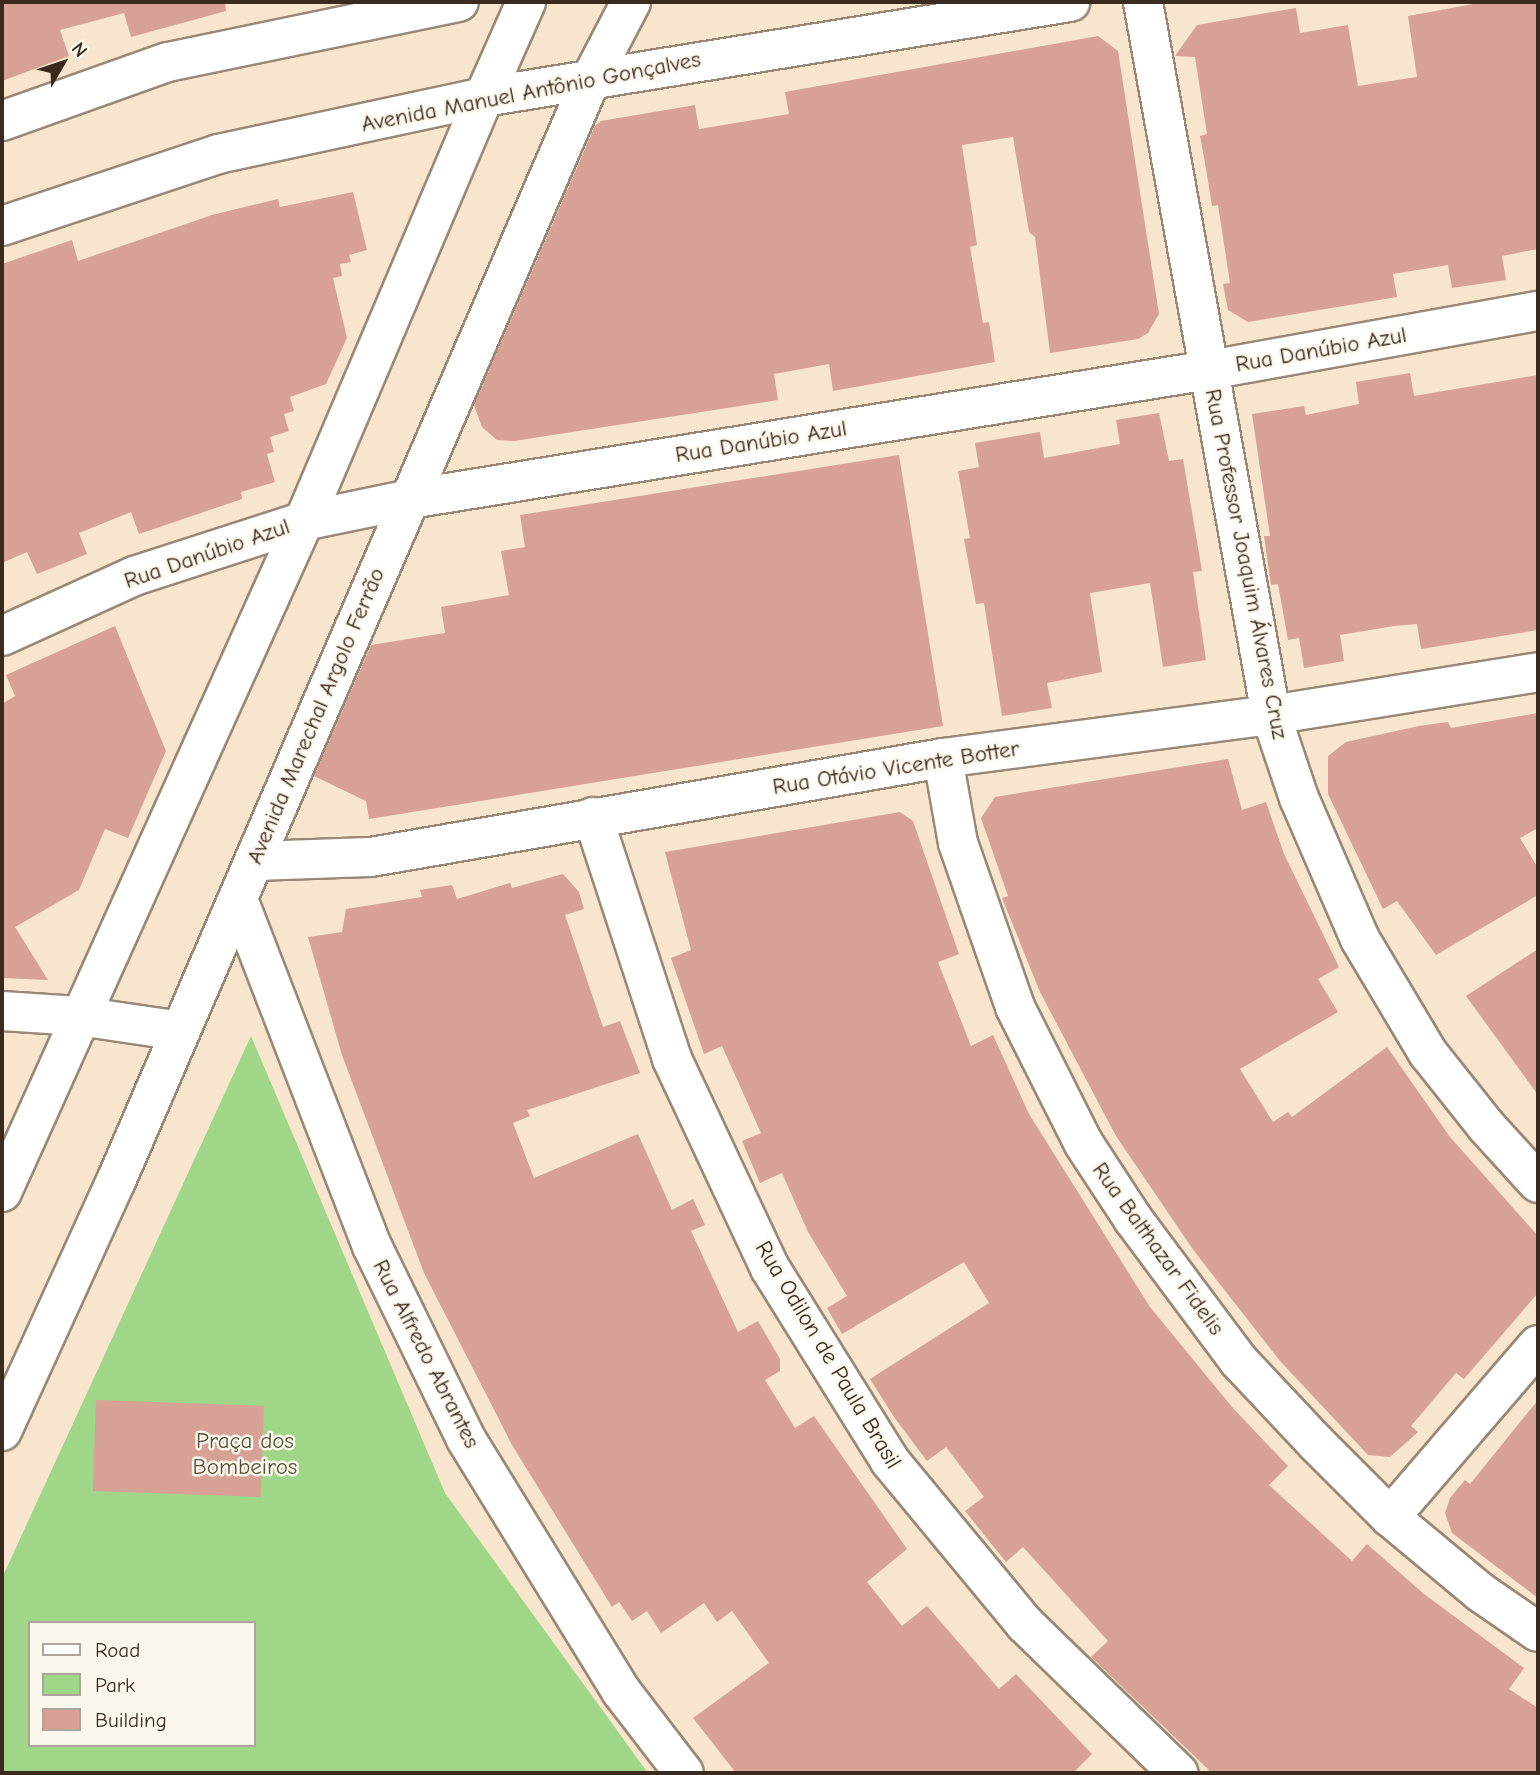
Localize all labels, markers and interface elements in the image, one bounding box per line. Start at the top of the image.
north arrow [28,28,98,98]
text: N [67,38,92,62]
street label: Avenida Manuel Antônio Gonçalves [359,46,703,138]
street label: Rua Danúbio Azul [1233,321,1409,379]
street label: Rua Professor Joaquim Álvares Cruz [1198,387,1294,741]
street label: Rua Danúbio Azul [673,415,849,469]
street label: Rua Danúbio Azul [121,513,293,595]
street label: Avenida Marechal Argolo Ferrão [241,564,391,868]
street label: Rua Otávio Vicente Botter [771,735,1021,801]
street label: Rua Balthazar Fidelis [1086,1157,1230,1341]
street label: Rua Odilon de Paula Brasil [749,1236,907,1474]
street label: Rua Alfredo Abrantes [366,1255,486,1453]
park label: Praça dos Bombeiros [193,1427,297,1481]
legend [28,1621,256,1747]
text: Road [95,1638,140,1662]
text: Park [95,1673,135,1697]
text: Building [95,1708,167,1732]

